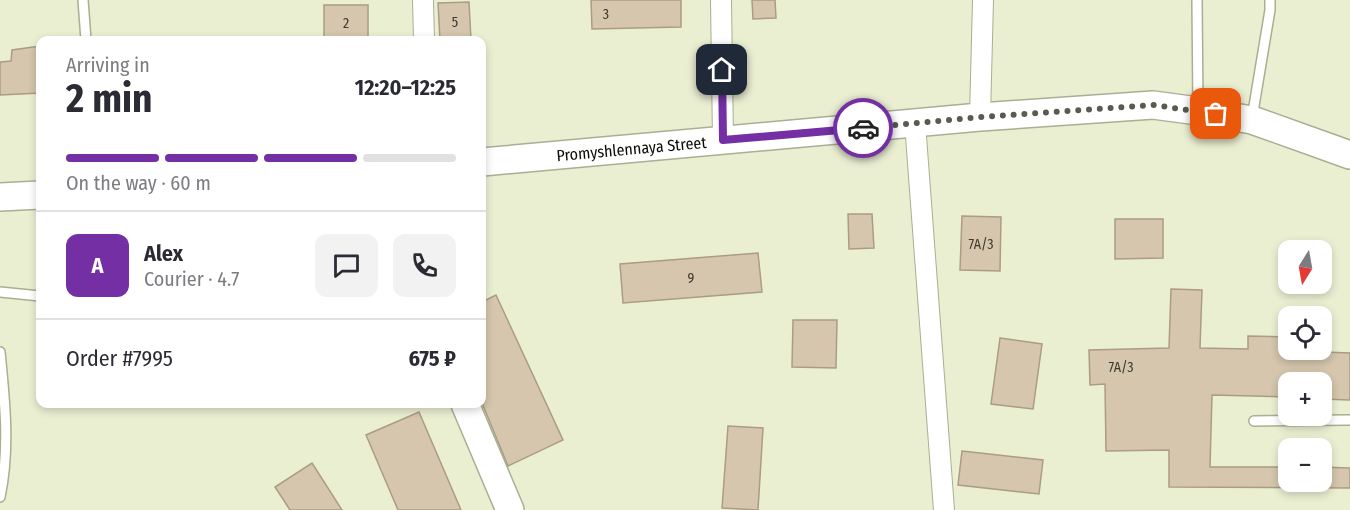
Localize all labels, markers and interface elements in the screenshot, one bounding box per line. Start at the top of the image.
house number: 3 [603,6,609,23]
house number: 5 [452,14,458,31]
house number: 2 [343,15,349,32]
pin [696,44,747,95]
text: Arriving in [66,53,150,77]
icon: home [705,53,738,86]
text: 12:20–12:25 [355,74,456,101]
text: 2 min [66,76,152,122]
pin [1190,88,1241,139]
icon: bag [1199,97,1232,130]
courier [833,98,893,158]
icon: car [847,112,880,145]
street label: Promyshlennaya Street [556,132,708,165]
text: On the way · 60 m [66,171,211,195]
button: chat [315,234,378,297]
button: phone [393,234,456,297]
house number: 7А/3 [968,236,994,253]
text: Alex [144,240,183,267]
north arrow [1278,240,1332,294]
map controls [1278,240,1332,492]
text: A [92,252,103,279]
text: Courier · 4.7 [144,267,239,291]
house number: 9 [688,270,695,287]
button: locate [1278,306,1332,360]
text: Order #7995 [66,345,173,372]
text: 675 ₽ [408,345,456,372]
house number: 7А/3 [1108,359,1134,376]
button: + [1278,372,1332,426]
button: − [1278,438,1332,492]

